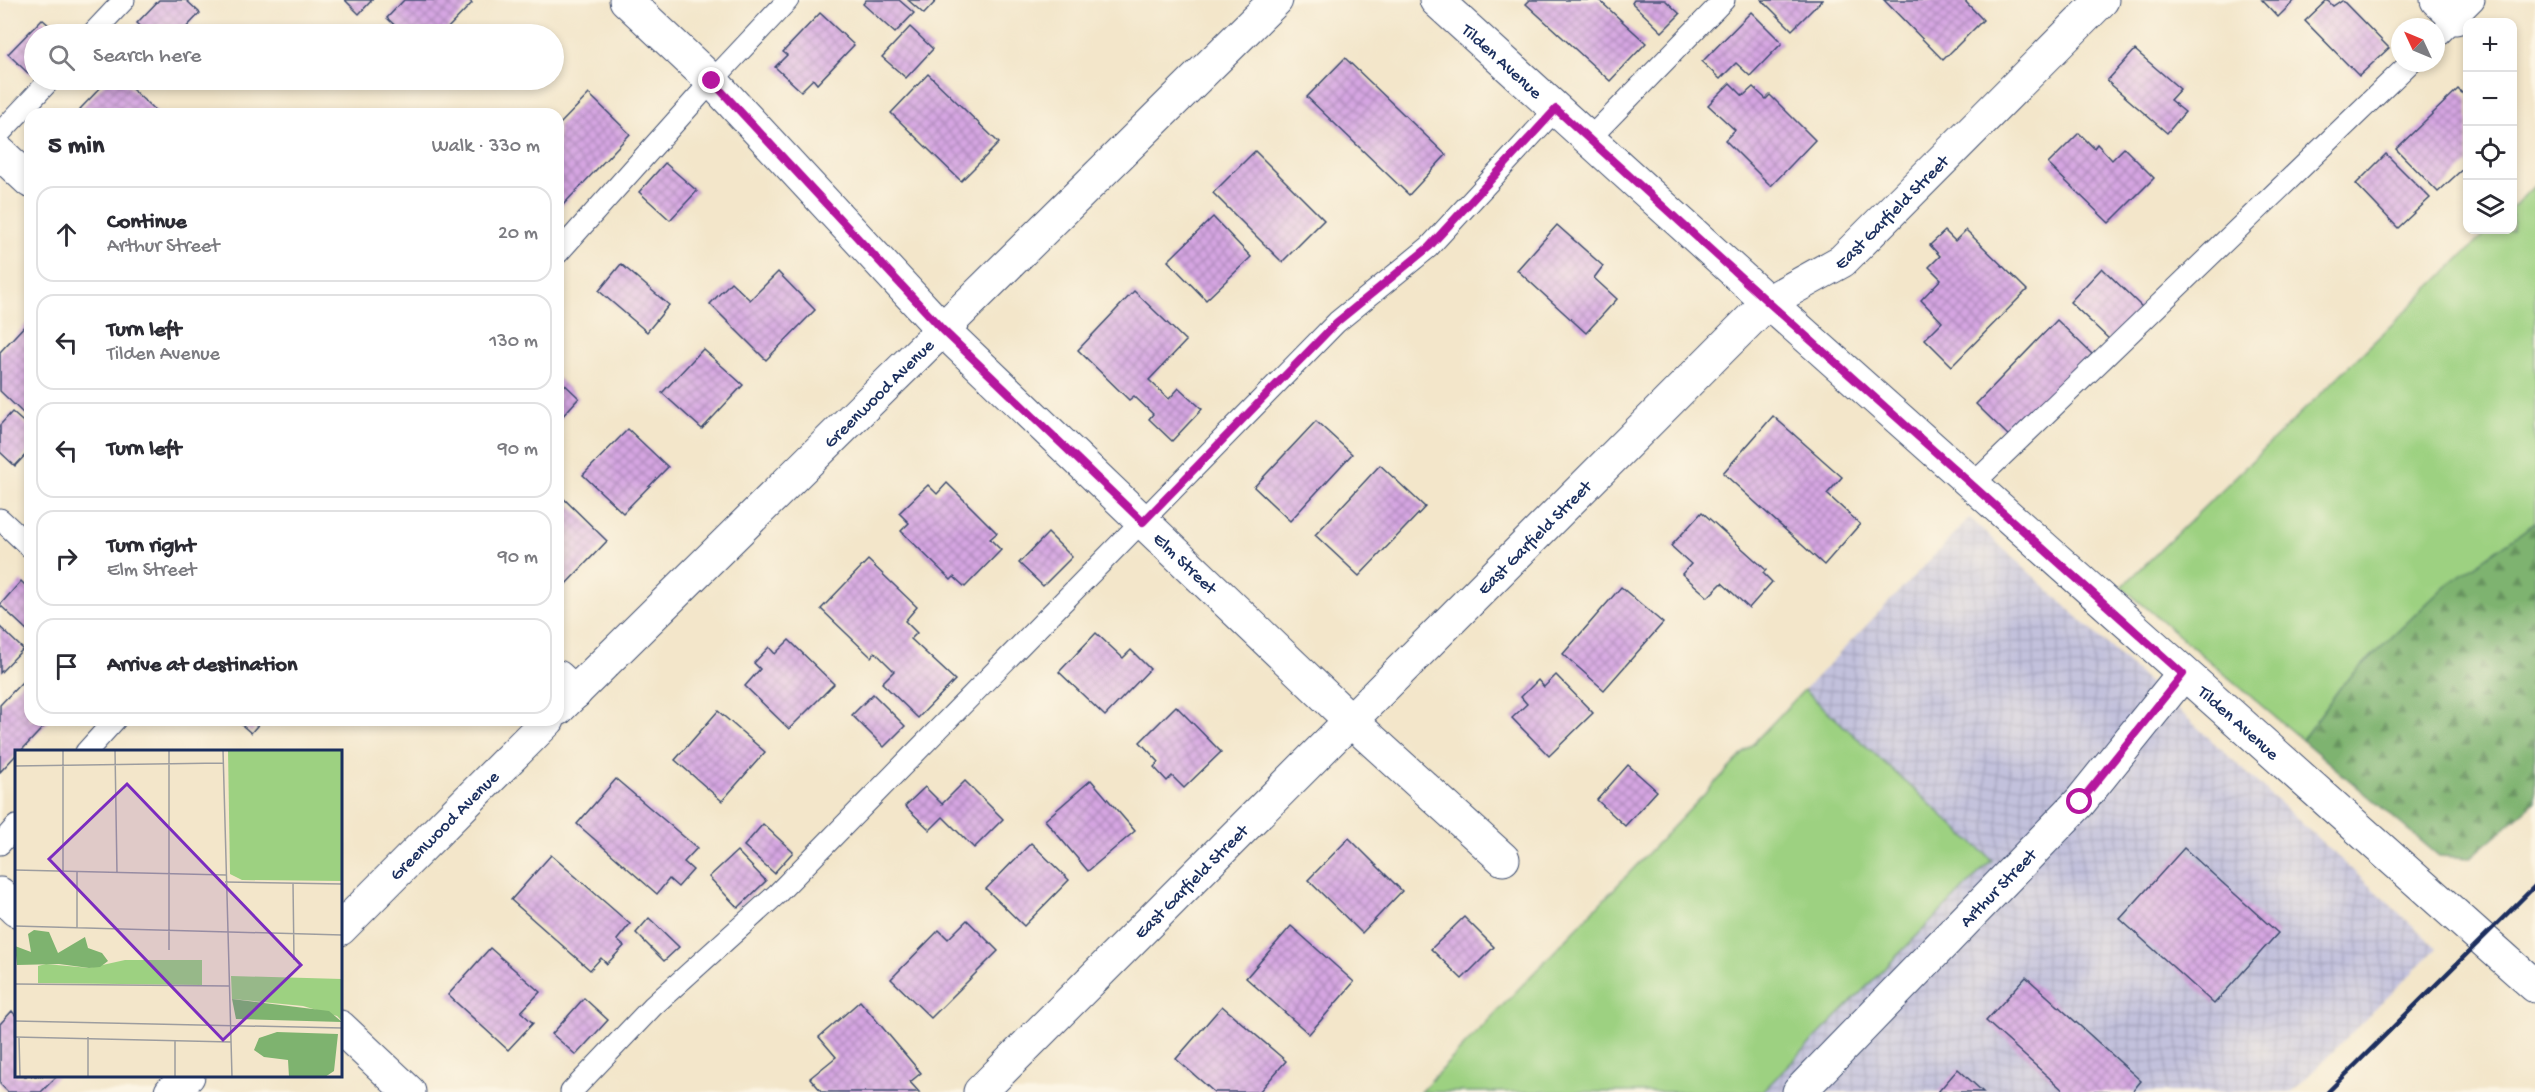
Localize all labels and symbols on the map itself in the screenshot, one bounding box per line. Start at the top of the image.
north arrow [2391,18,2445,72]
street label: Tilden Avenue [1455,20,1546,105]
route end [698,67,724,93]
street label: East Garfield Street [1832,151,1955,276]
street label: Greenwood Avenue [820,335,940,454]
street label: East Garfield Street [1474,476,1598,600]
street label: Elm Street [1148,529,1221,601]
street label: Tilden Avenue [2192,682,2283,766]
inset map [15,750,342,1077]
street label: Greenwood Avenue [386,767,505,886]
route start [2066,788,2092,814]
street label: East Garfield Street [1131,820,1255,944]
street label: Arthur Street [1956,844,2043,933]

